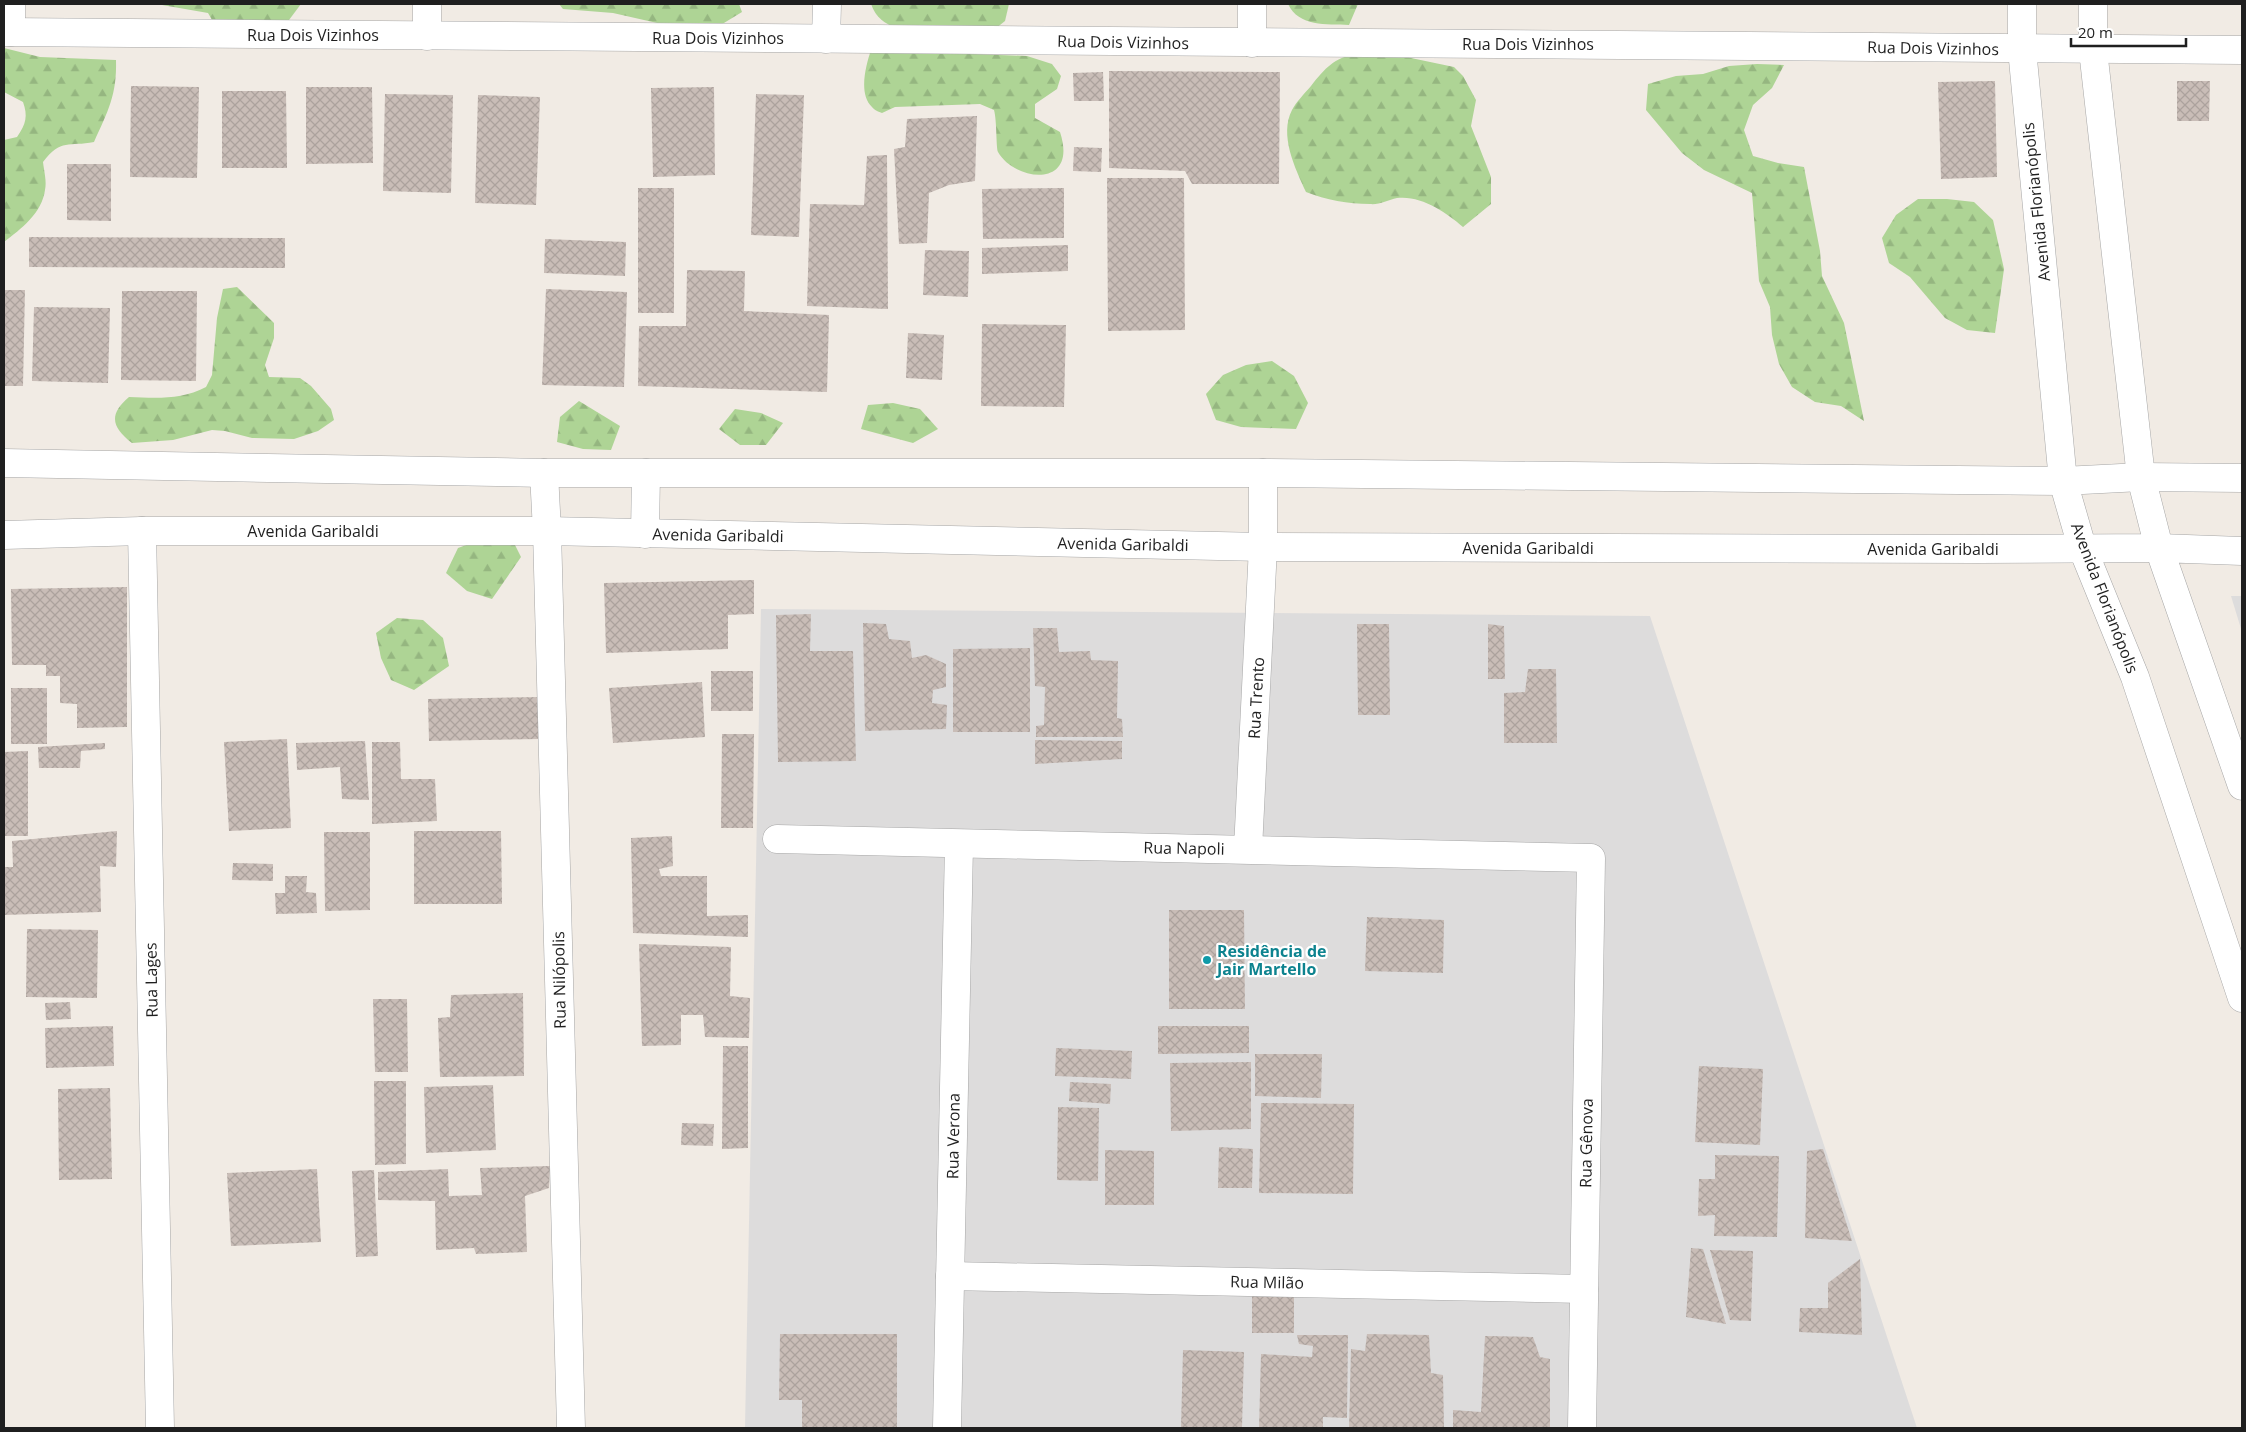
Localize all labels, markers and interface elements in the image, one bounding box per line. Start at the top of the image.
scale bar [2071,15,2186,47]
text: 20 m [2078,22,2113,42]
street label: Rua Dois Vizinhos [247,24,379,46]
street label: Rua Dois Vizinhos [652,27,784,49]
street label: Rua Dois Vizinhos [1057,30,1189,54]
street label: Rua Dois Vizinhos [1462,33,1594,55]
street label: Rua Dois Vizinhos [1867,36,1999,60]
street label: Avenida Florianópolis [2017,121,2055,283]
street label: Avenida Florianópolis [2066,519,2144,677]
street label: Avenida Garibaldi [247,520,379,542]
street label: Avenida Garibaldi [652,523,784,547]
street label: Avenida Garibaldi [1057,532,1189,556]
street label: Avenida Garibaldi [1462,537,1594,559]
street label: Avenida Garibaldi [1867,538,1999,560]
street label: Rua Trento [1243,656,1269,740]
street label: Rua Napoli [1143,836,1225,860]
street label: Rua Nilópolis [547,931,571,1029]
place label: Residência de Jair Martello [1215,940,1326,980]
street label: Rua Lages [139,942,163,1018]
marker: Residência de Jair Martello [1201,954,1213,966]
street label: Rua Verona [941,1093,965,1179]
street label: Rua Gênova [1574,1098,1598,1188]
street label: Rua Milão [1230,1270,1304,1294]

